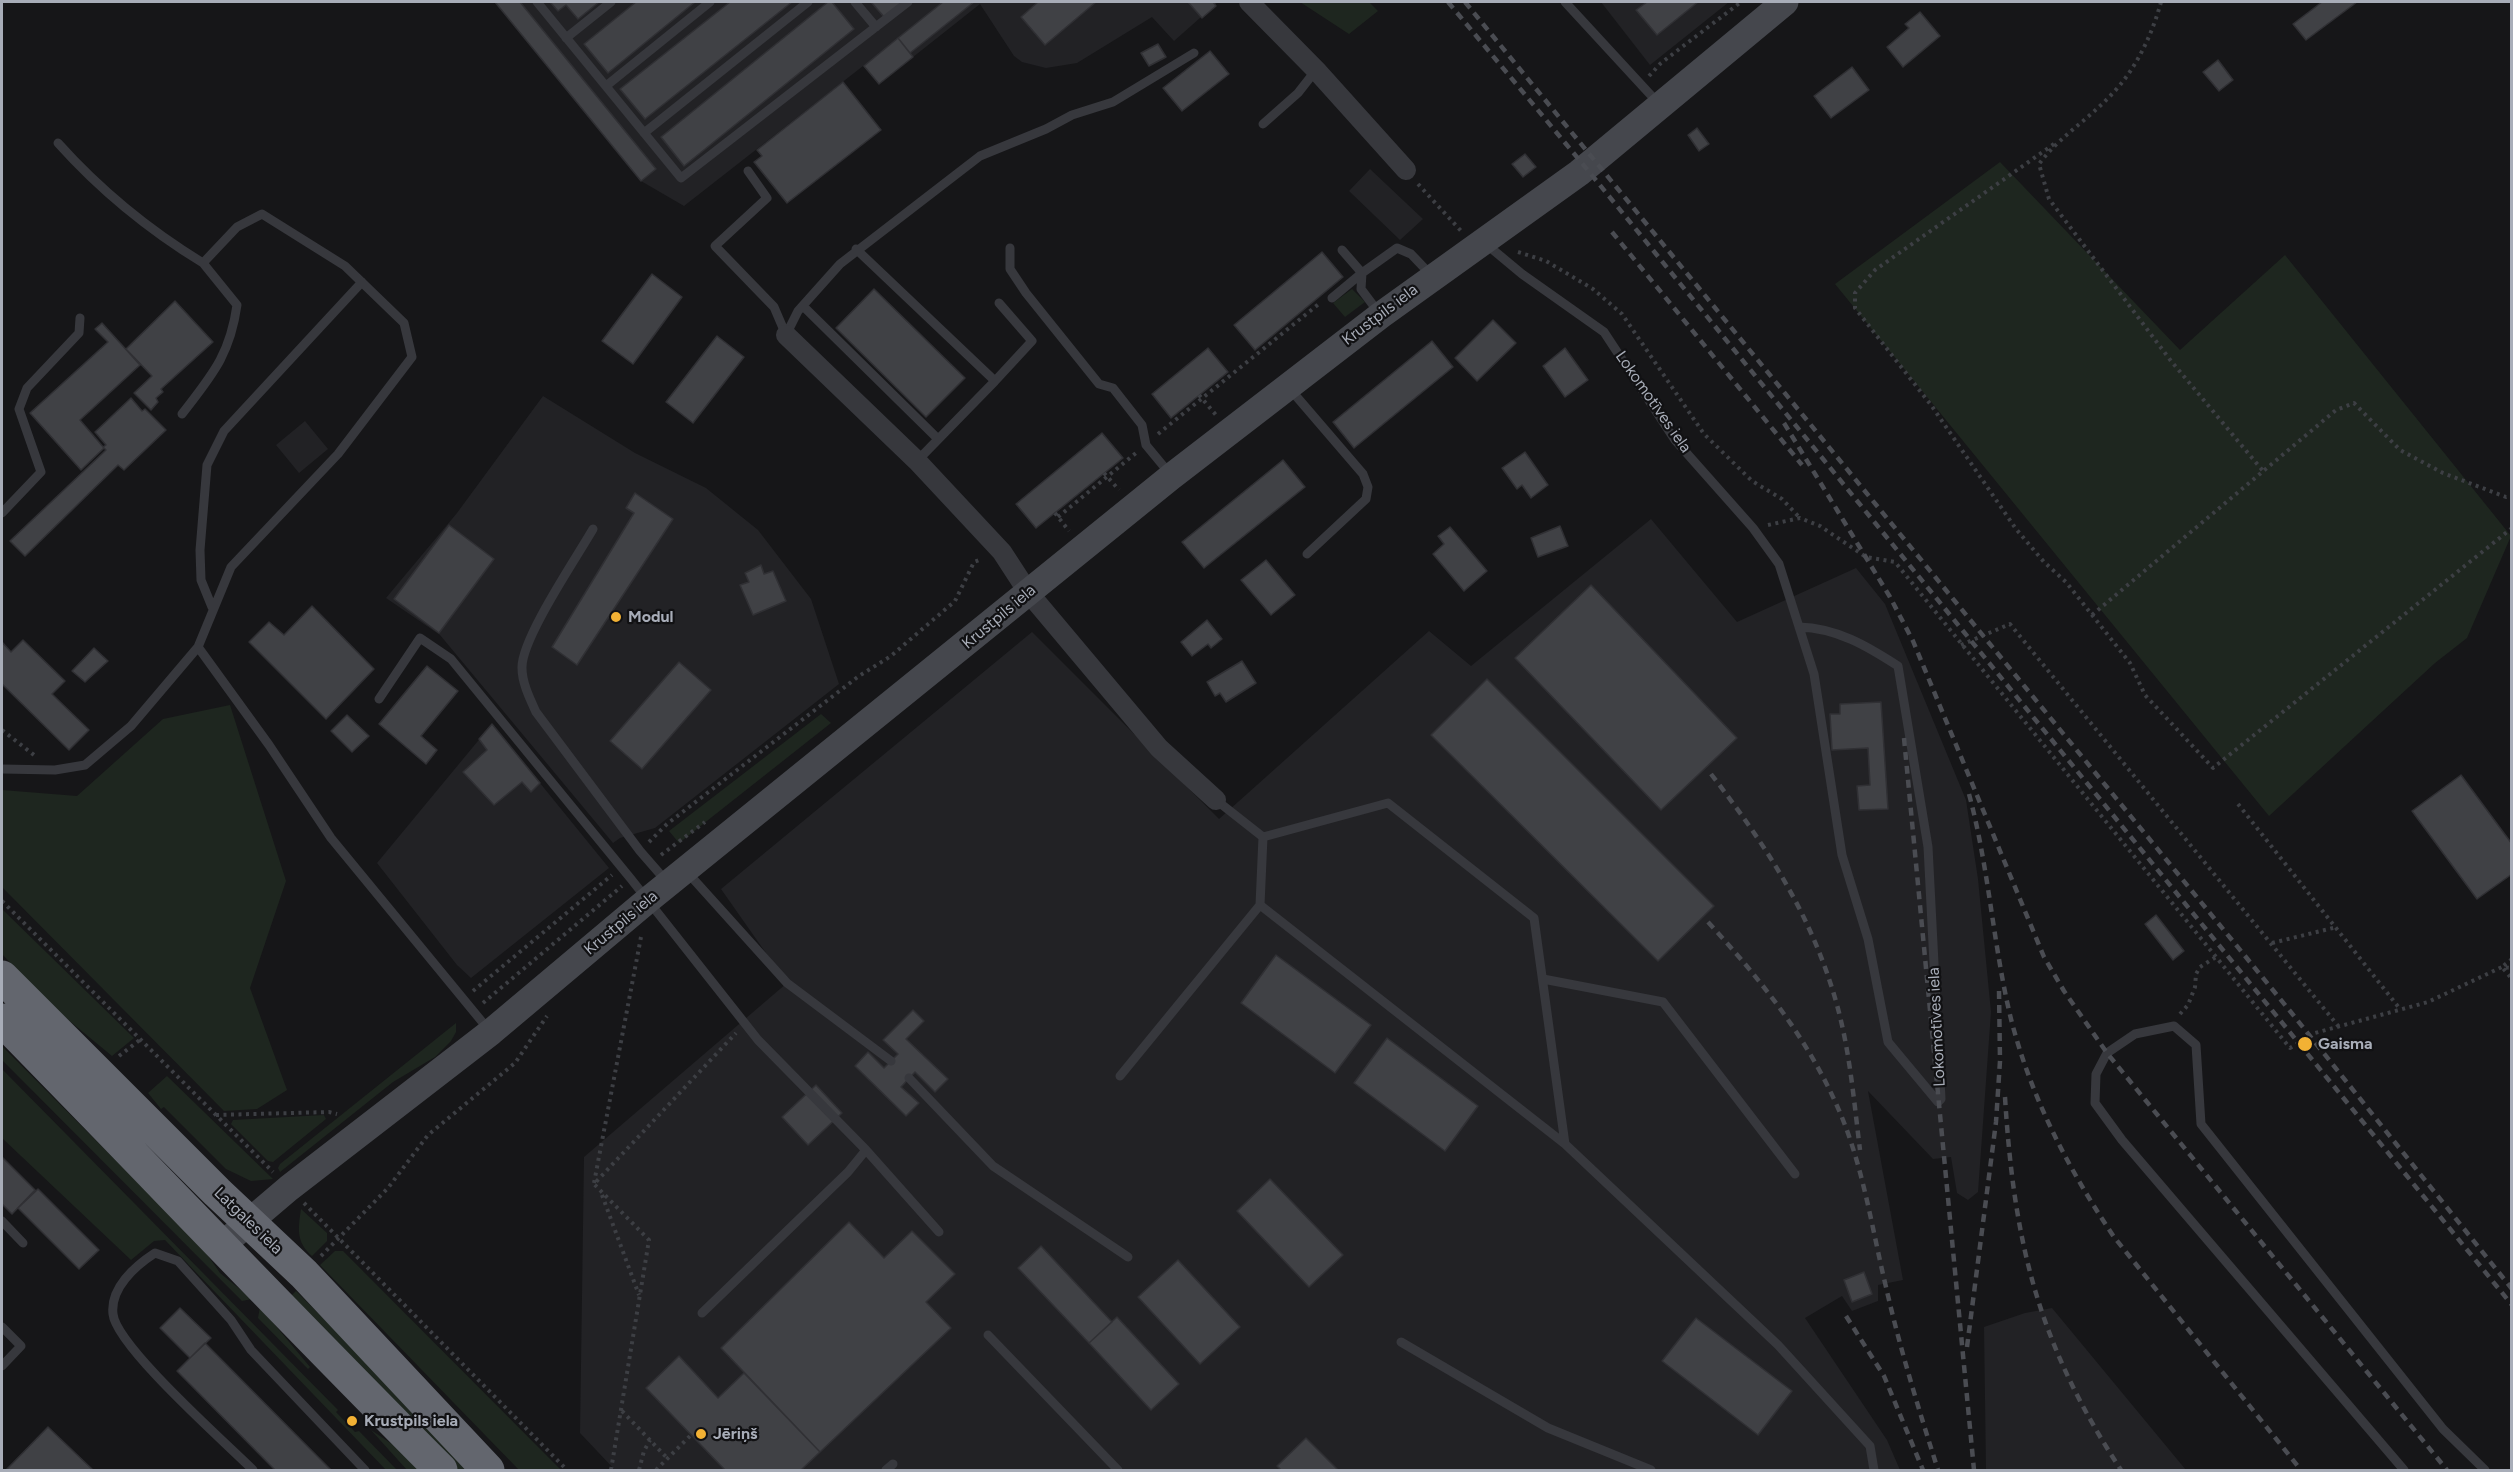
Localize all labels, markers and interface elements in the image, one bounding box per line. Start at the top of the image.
street label: Krustpils iela [1338,280,1422,350]
street label: Lokomotīves iela [1611,348,1695,456]
street label: Krustpils iela [958,581,1040,653]
place label: Modul [628,607,674,627]
marker: Modul [609,610,623,624]
street label: Krustpils iela [580,887,662,959]
street label: Lokomotīves iela [1924,967,1950,1087]
place label: Gaisma [2318,1034,2373,1054]
marker: Gaisma [2296,1035,2314,1053]
street label: Latgales iela [210,1184,286,1258]
place label: Krustpils iela [364,1411,458,1431]
marker: Krustpils iela [345,1414,359,1428]
place label: Jēriņš [713,1424,758,1444]
marker: Jēriņš [694,1427,708,1441]

